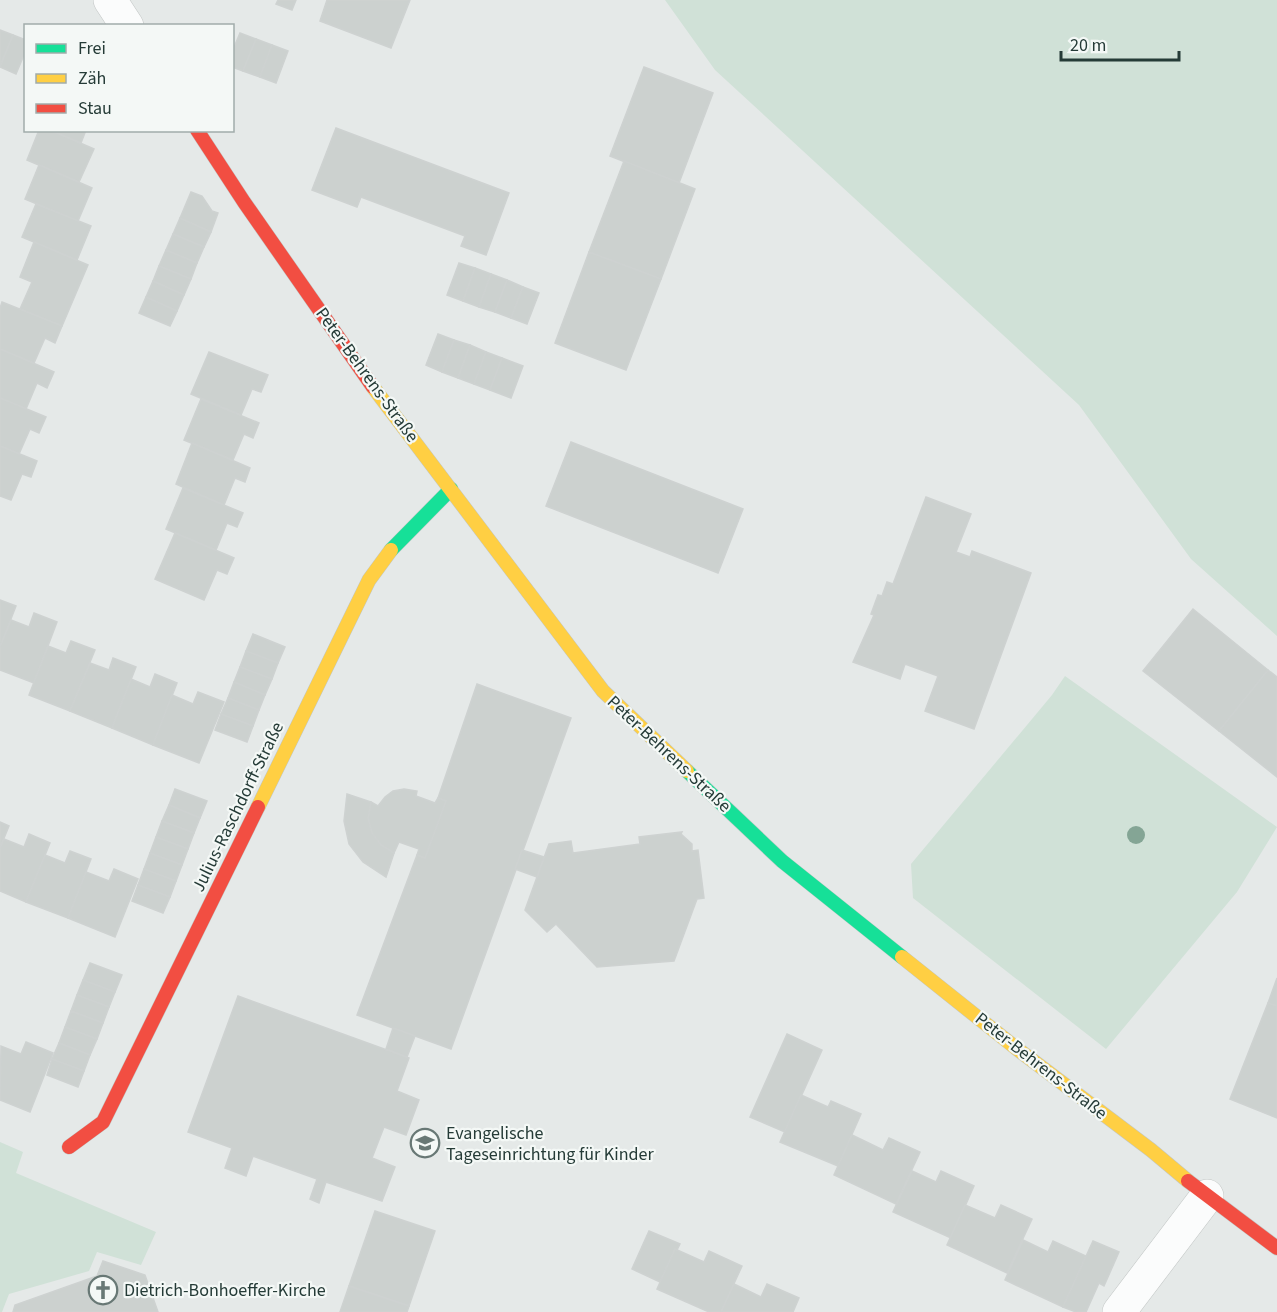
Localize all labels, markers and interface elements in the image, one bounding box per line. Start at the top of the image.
legend [24,24,234,132]
scale bar [1061,24,1180,62]
text: 20 m [1070,33,1106,58]
text: Frei [78,36,106,61]
text: Zäh [78,66,106,91]
text: Stau [78,96,112,121]
street label: Peter-Behrens-Straße [309,302,425,448]
street label: Peter-Behrens-Straße [601,690,737,818]
street label: Julius-Raschdorff-Straße [186,718,290,896]
street label: Peter-Behrens-Straße [970,1006,1112,1126]
place label: Evangelische Tageseinrichtung für Kinder [446,1121,654,1167]
school or university icon: Evangelische Tageseinrichtung für Kinder [409,1127,441,1159]
church icon: Dietrich-Bonhoeffer-Kirche [87,1274,119,1306]
place label: Dietrich-Bonhoeffer-Kirche [124,1278,326,1303]

